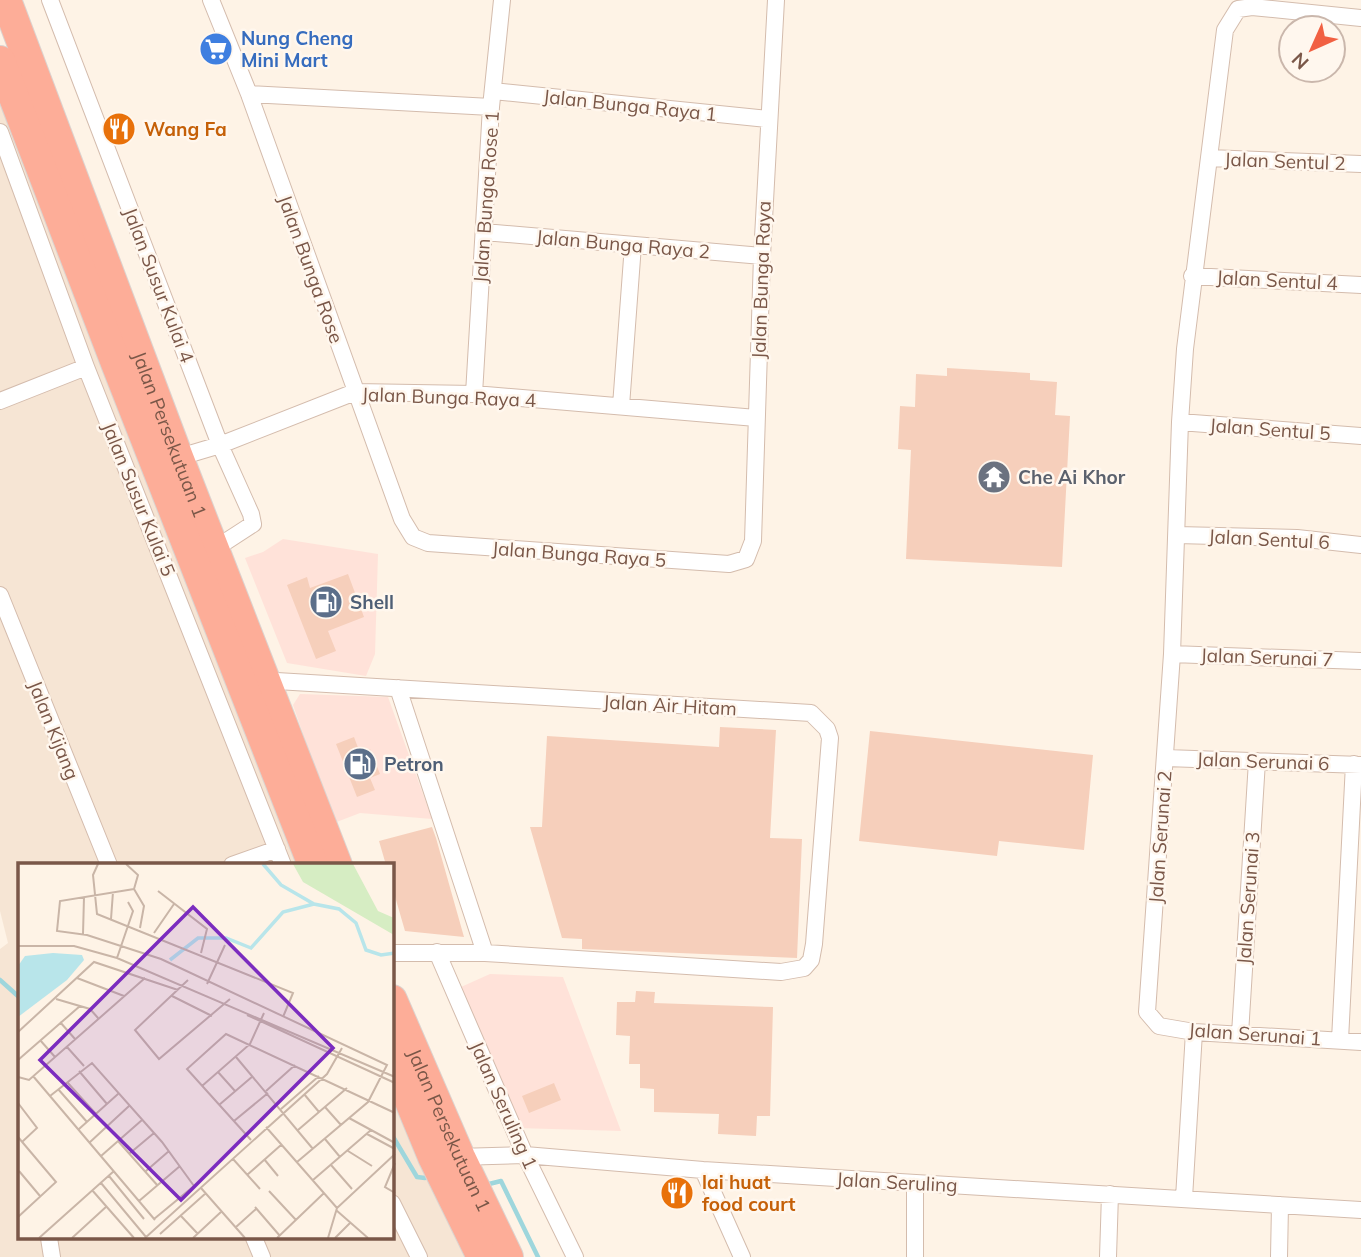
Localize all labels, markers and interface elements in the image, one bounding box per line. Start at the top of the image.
north arrow [1277,14,1347,84]
place label: Nung Cheng Mini Mart [241,26,353,72]
supermarket icon: Nung Cheng Mini Mart [197,30,235,68]
text: N [1286,47,1314,75]
street label: Jalan Bunga Raya 1 [542,84,718,126]
restaurant icon: Wang Fa [100,110,138,148]
street label: Jalan Bunga Rose 1 [468,110,504,284]
place label: Wang Fa [144,117,227,141]
street label: Jalan Sentul 2 [1224,147,1346,175]
street label: Jalan Bunga Rose [273,192,349,346]
street label: Jalan Bunga Raya [746,201,776,359]
street label: Jalan Susur Kulai 4 [118,204,200,366]
street label: Jalan Bunga Raya 2 [535,224,711,264]
street label: Jalan Sentul 4 [1216,265,1338,295]
street label: Jalan Persekutuan 1 [127,348,212,521]
street label: Jalan Bunga Raya 4 [361,382,537,412]
street label: Jalan Sentul 5 [1209,413,1331,445]
street label: Jalan Susur Kulai 5 [97,418,181,580]
temple icon: Che Ai Khor [975,458,1013,496]
place label: Che Ai Khor [1018,465,1126,489]
street label: Jalan Sentul 6 [1208,524,1330,554]
street label: Jalan Bunga Raya 5 [491,536,667,572]
fuel station icon: Shell [307,583,345,621]
place label: Shell [350,590,394,614]
street label: Jalan Serunai 7 [1200,643,1334,671]
street label: Jalan Kijang [23,677,85,783]
street label: Jalan Air Hitam [603,690,737,720]
fuel station icon: Petron [341,745,379,783]
street label: Jalan Serunai 6 [1196,747,1330,775]
place label: Petron [384,752,444,776]
street label: Jalan Serunai 2 [1143,770,1177,904]
street label: Jalan Serunai 3 [1231,831,1265,965]
inset map [18,863,394,1240]
street label: Jalan Serunai 1 [1188,1017,1322,1051]
street label: Jalan Seruling 1 [465,1037,543,1173]
street label: Jalan Persekutuan 1 [402,1045,496,1215]
street label: Jalan Seruling [836,1167,958,1197]
place label: lai huat food court [702,1170,795,1216]
restaurant icon: lai huat food court [658,1174,696,1212]

